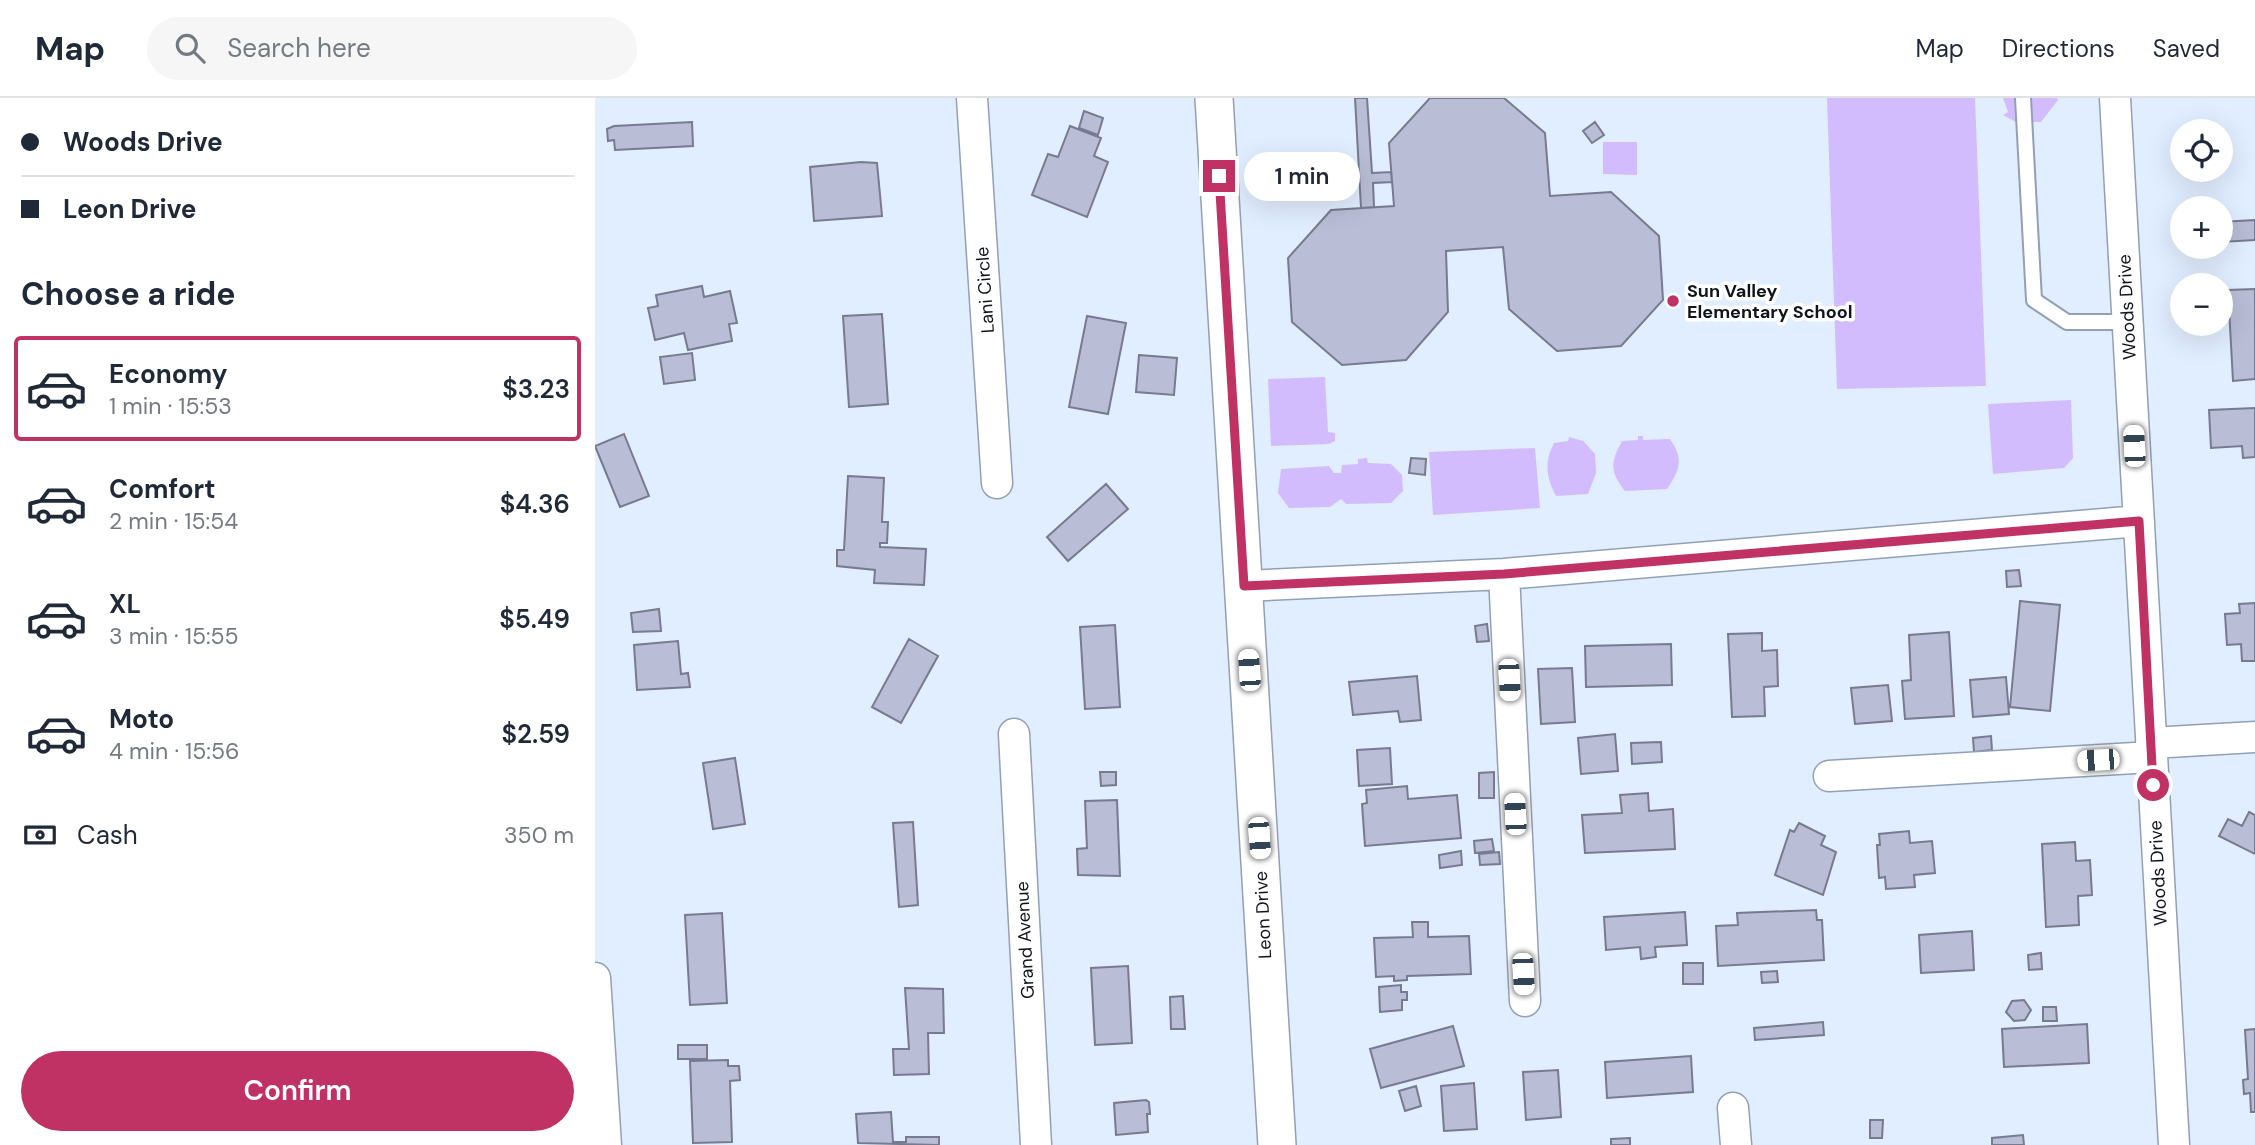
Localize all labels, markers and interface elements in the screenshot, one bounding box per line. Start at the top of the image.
search box [147,17,637,80]
text: Map [35,27,105,70]
icon: search [171,29,209,67]
text: Search here [227,31,371,65]
text: Map [1916,33,1964,64]
text: Directions [2002,33,2115,64]
text: Saved [2153,33,2220,64]
map controls [2170,119,2233,336]
button: locate [2170,119,2233,182]
text: Woods Drive [63,125,223,159]
callout: 1 min [1243,152,1359,200]
route end [1203,160,1235,192]
text: 1 min [1275,161,1329,191]
text: Leon Drive [63,192,196,226]
button: + [2170,196,2233,259]
street label: Lani Circle [970,246,1000,334]
street label: Woods Drive [2112,254,2142,360]
text: Choose a ride [21,273,236,315]
button: − [2170,273,2233,336]
place label: Sun Valley Elementary School [1687,279,1853,324]
marker: Sun Valley Elementary School [1665,293,1681,309]
icon: car [25,357,88,420]
text: Economy [109,357,227,391]
text: $3.23 [502,372,570,406]
text: 1 min · 15:53 [109,391,232,421]
car [2123,424,2146,468]
icon: car [25,472,88,535]
text: Comfort [109,472,215,506]
text: $4.36 [500,487,570,521]
text: 2 min · 15:54 [109,506,238,536]
icon: car [25,587,88,650]
text: XL [109,587,141,621]
text: $5.49 [499,602,570,636]
text: 3 min · 15:55 [109,621,239,651]
car [1238,648,1261,692]
car [1498,658,1521,702]
icon: car [25,702,88,765]
text: Moto [109,702,174,736]
text: $2.59 [501,717,570,751]
text: 4 min · 15:56 [109,736,239,766]
car [2077,748,2120,772]
route start [2137,769,2169,801]
car [1504,792,1527,836]
icon: cash [21,816,59,854]
car [1248,816,1271,860]
text: Cash [77,818,138,852]
text: 350 m [504,820,574,850]
street label: Woods Drive [2143,820,2173,926]
street label: Leon Drive [1249,871,1277,959]
street label: Grand Avenue [1010,881,1040,999]
car [1512,952,1535,996]
button: Confirm [21,1051,574,1131]

